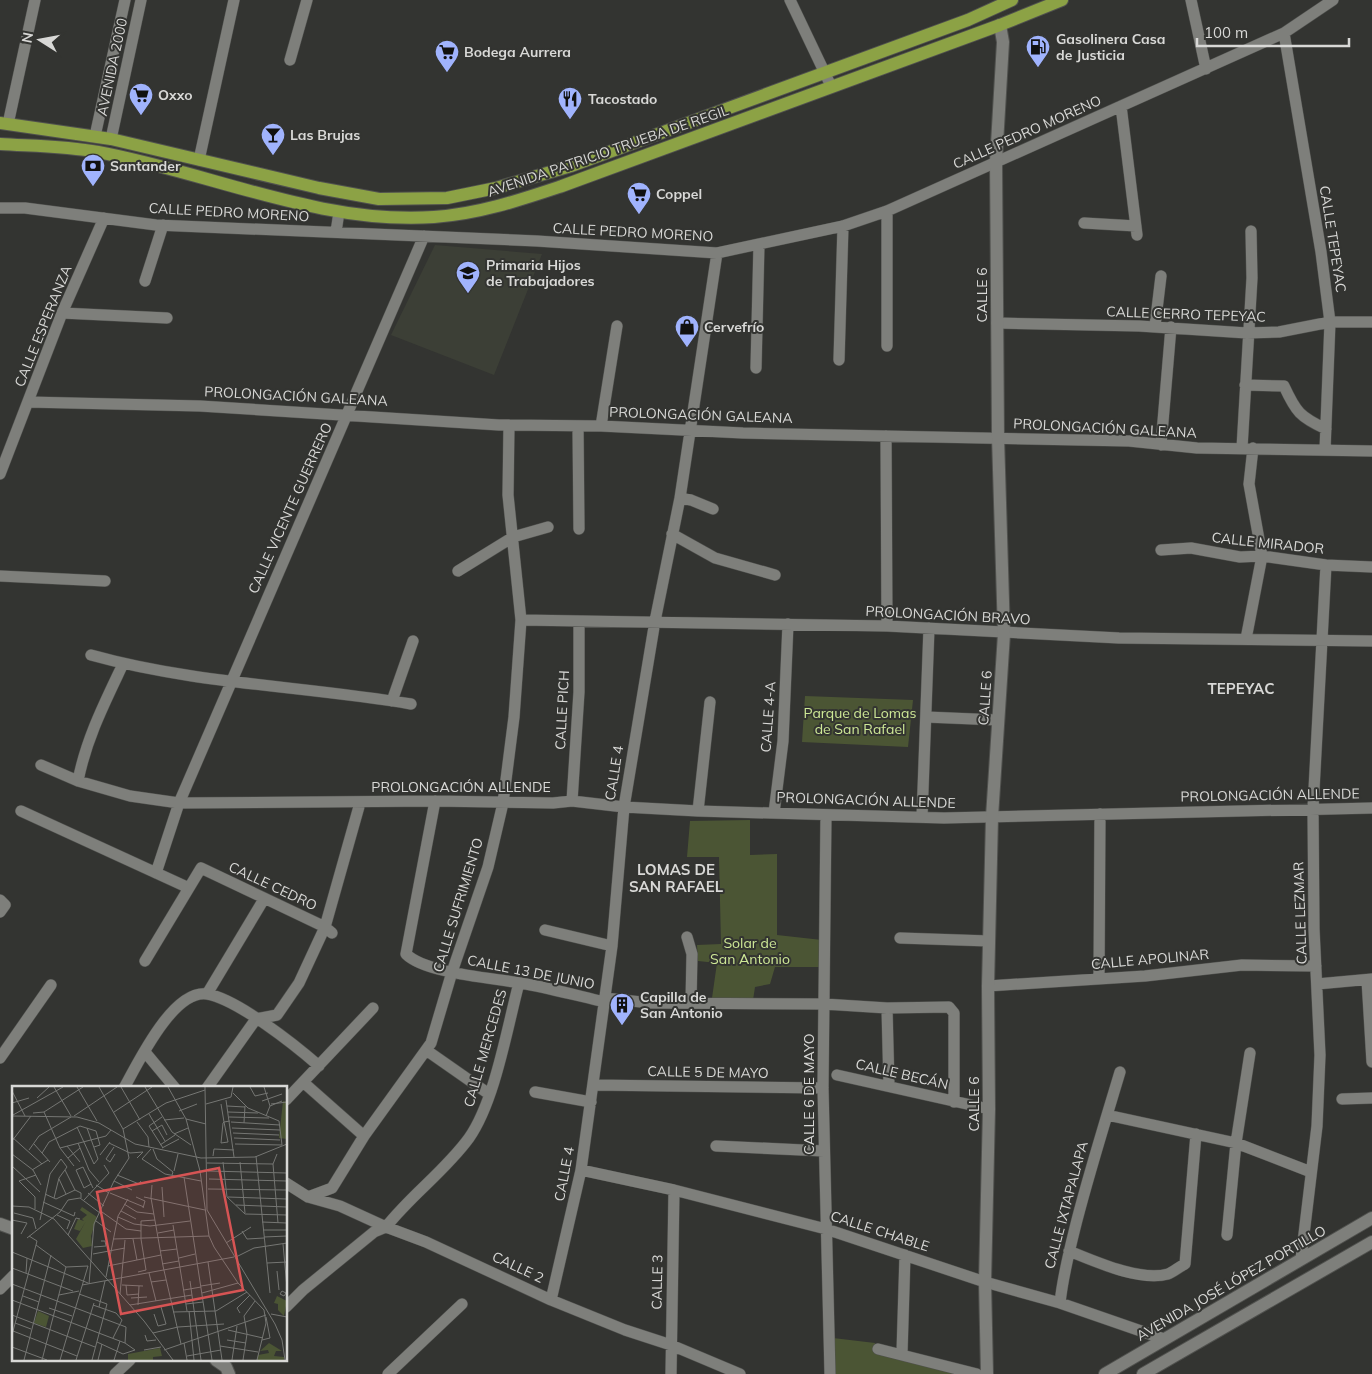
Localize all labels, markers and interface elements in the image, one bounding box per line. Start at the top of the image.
north arrow [15,15,65,65]
scale bar [1197,15,1350,47]
street label: AVENIDA 2000 [93,16,131,118]
text: 100 m [1204,23,1248,42]
place label: Gasolinera Casa de Justicia [1056,30,1165,64]
text: N [17,31,37,44]
fuel station icon: Gasolinera Casa de Justicia [1025,34,1051,68]
supermarket icon: Bodega Aurrera [434,39,460,73]
place label: Bodega Aurrera [464,43,571,61]
supermarket icon: Oxxo [128,82,154,116]
place label: Oxxo [158,86,193,104]
restaurant icon: Tacostado [557,86,583,120]
place label: Tacostado [588,90,657,108]
street label: CALLE PEDRO MORENO [950,91,1104,173]
street label: AVENIDA PATRICIO TRUEBA DE REGIL [485,101,731,201]
bar icon: Las Brujas [260,122,286,156]
place label: Las Brujas [290,126,360,144]
bank icon: Santander [80,153,106,187]
place label: Santander [110,157,181,175]
supermarket icon: Coppel [626,181,652,215]
street label: CALLE TEPEYAC [1316,184,1350,294]
place label: Coppel [656,185,702,203]
street label: CALLE PEDRO MORENO [148,199,310,225]
street label: CALLE PEDRO MORENO [552,219,714,245]
place label: Primaria Hijos de Trabajadores [486,256,595,290]
school or university icon: Primaria Hijos de Trabajadores [455,260,481,294]
street label: CALLE ESPERANZA [10,262,76,390]
street label: CALLE 6 [973,267,991,323]
street label: CALLE CERRO TEPEYAC [1106,302,1266,326]
shop icon: Cervefrío [674,314,700,348]
place label: Cervefrío [704,318,764,336]
street label: PROLONGACIÓN GALEANA [204,382,389,410]
street label: PROLONGACIÓN GALEANA [609,403,794,427]
street label: PROLONGACIÓN GALEANA [1013,414,1198,442]
street label: CALLE VICENTE GUERRERO [244,420,336,596]
street label: CALLE MIRADOR [1211,528,1326,558]
street label: PROLONGACIÓN BRAVO [865,602,1031,628]
street label: CALLE PICH [551,670,573,750]
street label: CALLE 6 [974,670,996,726]
district label: TEPEYAC [1208,679,1274,698]
street label: CALLE 4-A [757,680,780,753]
park label: Parque de Lomas de San Rafael [804,704,916,738]
street label: CALLE 4 [601,744,627,802]
street label: PROLONGACIÓN ALLENDE [371,778,551,796]
street label: PROLONGACIÓN ALLENDE [1180,784,1360,806]
street label: PROLONGACIÓN ALLENDE [776,788,956,812]
street label: CALLE SUFRIMIENTO [429,835,487,975]
street label: CALLE CEDRO [226,858,320,914]
district label: LOMAS DE SAN RAFAEL [629,860,724,896]
street label: CALLE LEZMAR [1289,861,1311,965]
park label: Solar de San Antonio [710,934,790,968]
street label: CALLE APOLINAR [1090,945,1210,973]
street label: CALLE 13 DE JUNIO [466,951,596,993]
street label: CALLE MERCEDES [460,987,510,1109]
place label: Capilla de San Antonio [640,988,723,1022]
building icon: Capilla de San Antonio [609,992,635,1026]
street label: CALLE 6 DE MAYO [800,1033,818,1155]
street label: CALLE BECÁN [854,1055,950,1093]
street label: CALLE 5 DE MAYO [647,1062,769,1082]
street label: CALLE 6 [965,1076,983,1132]
inset map [12,1086,288,1362]
street label: CALLE IXTAPALAPA [1040,1138,1092,1271]
street label: CALLE 4 [550,1145,578,1203]
street label: CALLE CHABLE [828,1207,932,1255]
street label: AVENIDA JOSÉ LÓPEZ PORTILLO [1133,1221,1329,1345]
street label: CALLE 2 [489,1247,547,1287]
street label: CALLE 3 [648,1254,666,1310]

